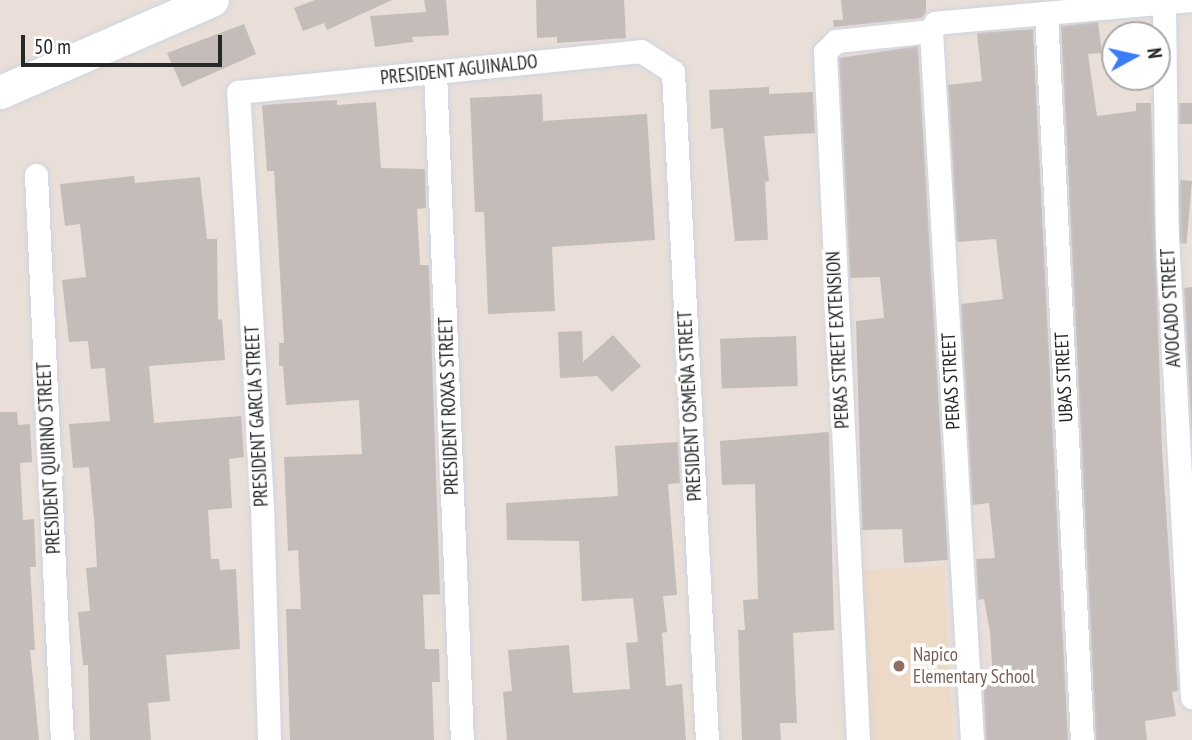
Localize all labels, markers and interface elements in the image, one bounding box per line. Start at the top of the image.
scale bar [24,21,226,65]
north arrow [1101,21,1171,91]
text: 50 m [34,33,71,60]
text: N [1142,47,1167,60]
street label: PRESIDENT AGUINALDO [379,50,539,90]
street label: AVOCADO STREET [1156,248,1186,368]
street label: PERAS STREET EXTENSION [822,250,854,430]
street label: PRESIDENT OSMEÑA STREET [674,310,706,502]
street label: PRESIDENT ROXAS STREET [434,316,464,496]
street label: PRESIDENT GARCIA STREET [241,324,273,508]
street label: UBAS STREET [1050,331,1078,423]
street label: PERAS STREET [937,332,965,430]
street label: PRESIDENT QUIRINO STREET [33,361,65,555]
place label: Napico Elementary School [913,644,1035,688]
marker: Napico Elementary School [891,658,907,674]

